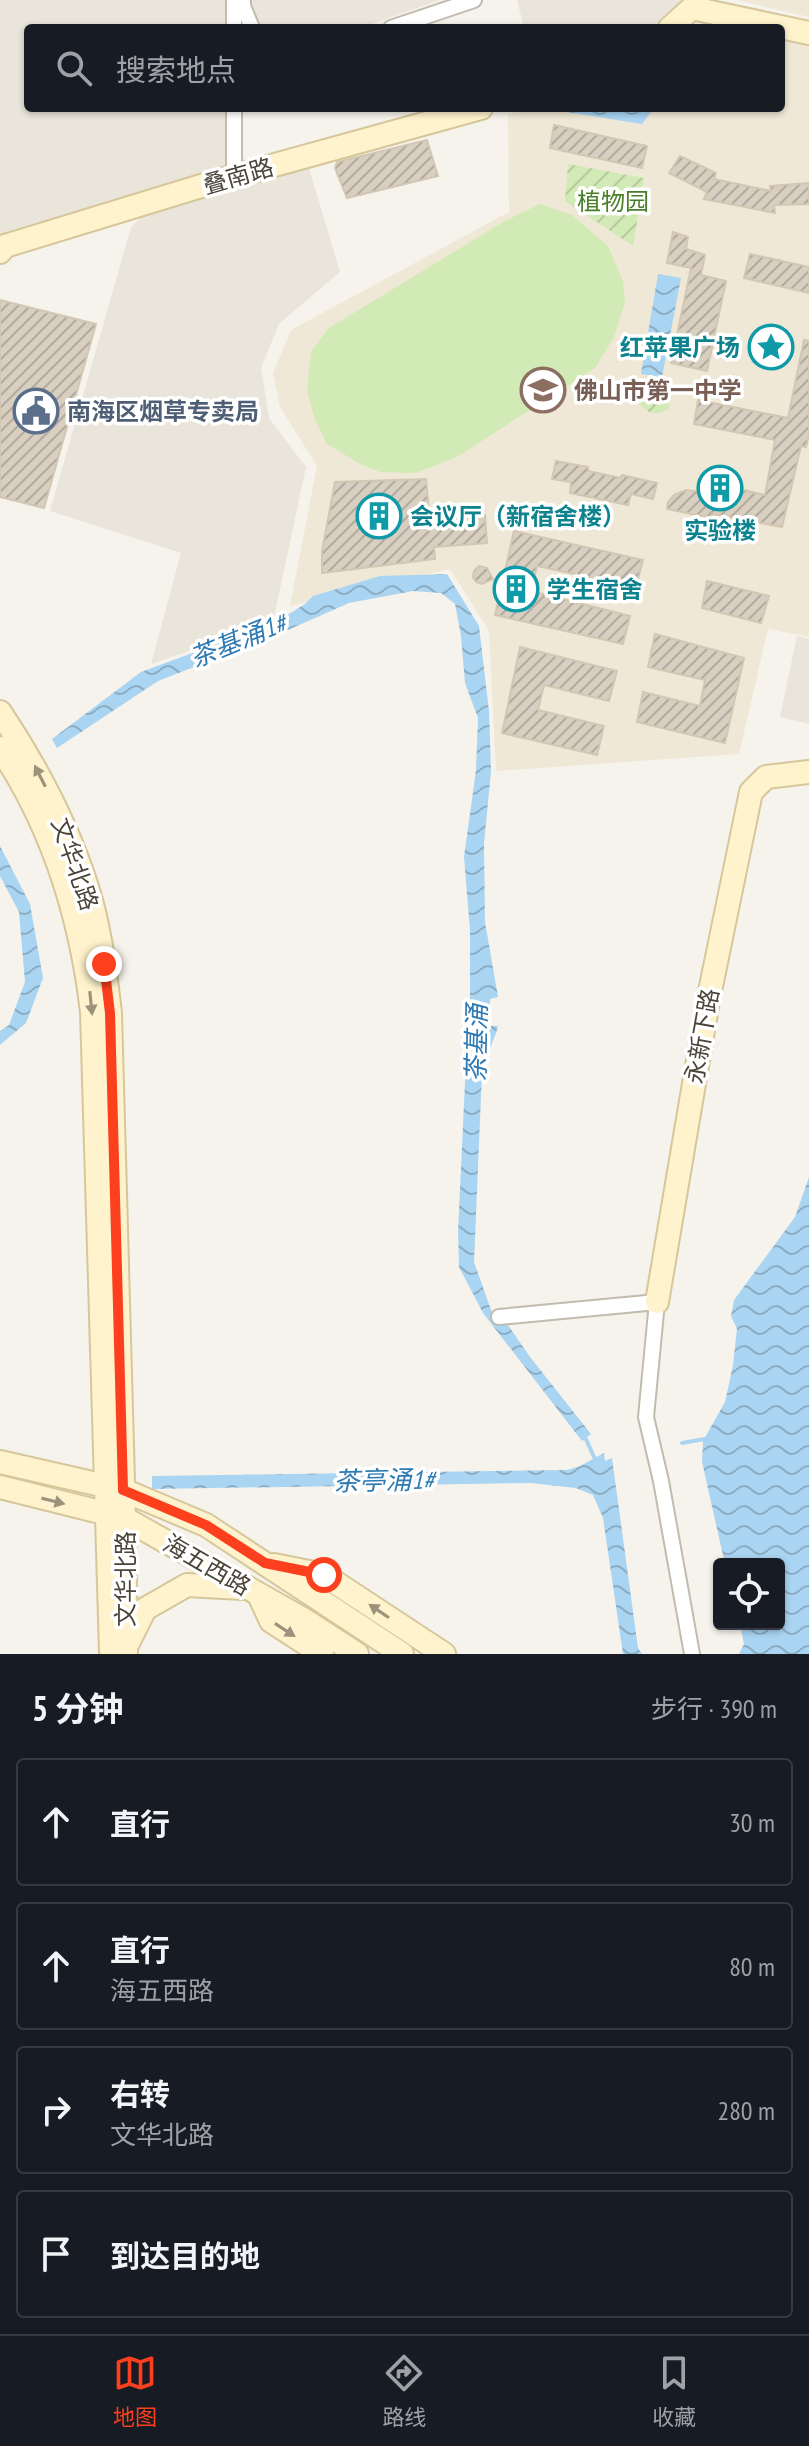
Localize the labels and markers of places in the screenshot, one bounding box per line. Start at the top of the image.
place icon: 红苹果广场 [747,323,795,371]
place label: 红苹果广场 [620,332,740,363]
school or university icon: 佛山市第一中学 [519,366,567,414]
place label: 佛山市第一中学 [574,375,742,406]
public building icon: 南海区烟草专卖局 [12,387,60,435]
place label: 南海区烟草专卖局 [67,396,259,427]
building icon: 实验楼 [696,464,744,512]
building icon: 会议厅（新宿舍楼） [355,492,403,540]
place label: 会议厅（新宿舍楼） [410,501,626,532]
place label: 实验楼 [684,515,756,546]
building icon: 学生宿舍 [492,565,540,613]
place label: 学生宿舍 [547,574,643,605]

